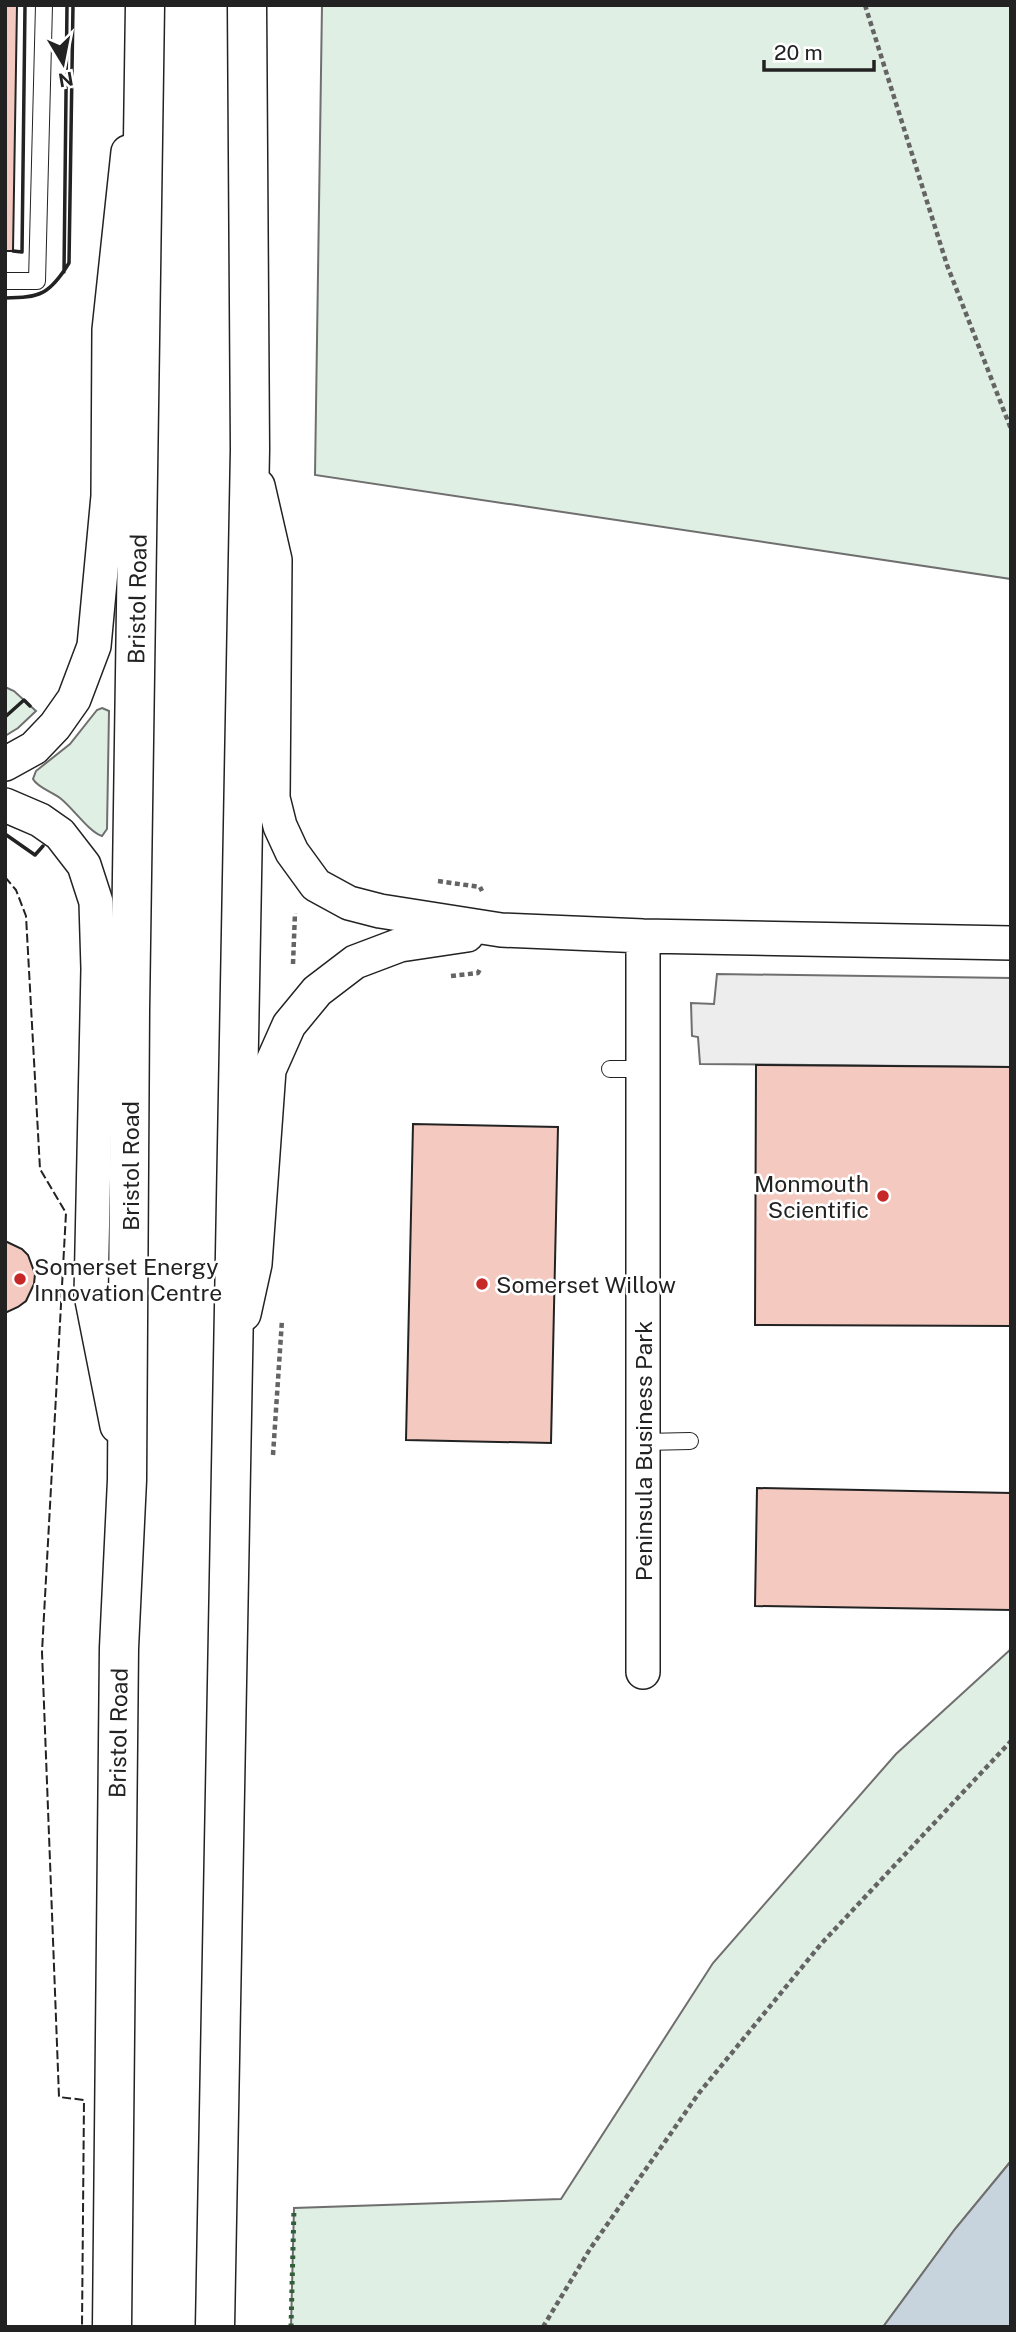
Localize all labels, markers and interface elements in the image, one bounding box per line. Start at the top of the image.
north arrow [28,28,98,98]
scale bar [764,28,874,72]
text: 20 m [774,40,823,65]
text: N [57,68,75,92]
street label: Bristol Road [122,534,152,664]
street label: Bristol Road [117,1101,144,1231]
place label: Monmouth Scientific [754,1170,869,1223]
marker: Monmouth Scientific [875,1188,891,1204]
place label: Somerset Energy Innovation Centre [34,1253,222,1306]
marker: Somerset Energy Innovation Centre [12,1271,28,1287]
place label: Somerset Willow [496,1271,676,1298]
marker: Somerset Willow [474,1276,490,1292]
street label: Peninsula Business Park [630,1321,657,1581]
street label: Bristol Road [103,1668,133,1798]

